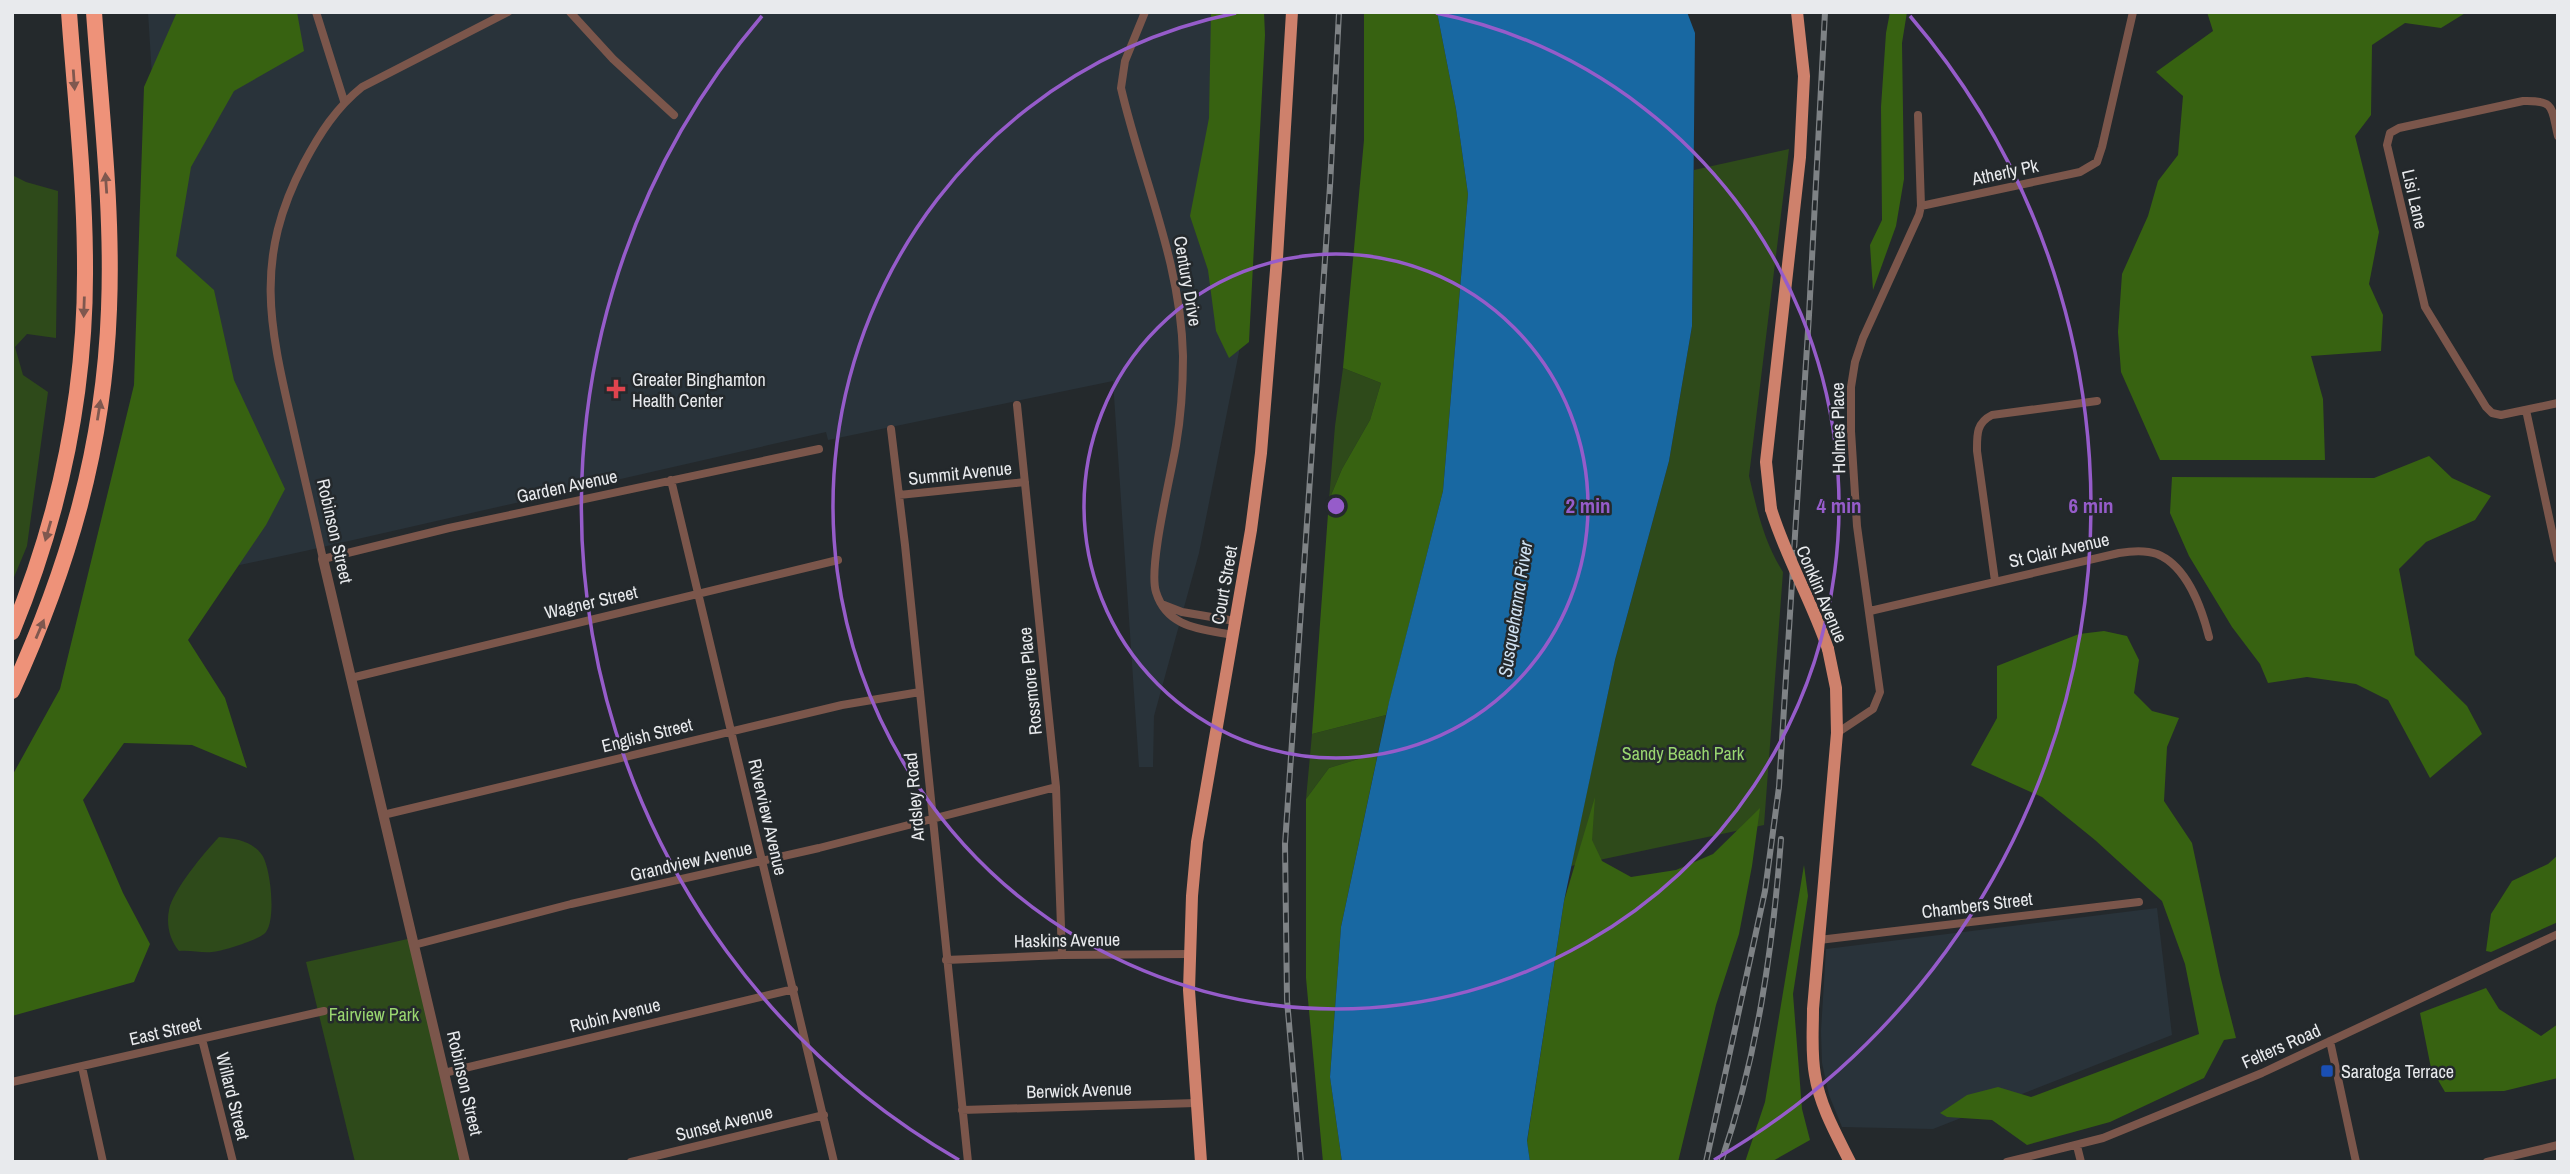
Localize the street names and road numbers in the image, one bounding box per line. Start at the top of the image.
street label: Atherly Pk [1969,153,2041,191]
street label: Lisi Lane [2396,167,2434,231]
street label: Century Drive [1168,234,1208,328]
street label: Holmes Place [1825,382,1851,474]
street label: Summit Avenue [907,455,1013,491]
street label: Garden Avenue [514,463,620,509]
street label: Robinson Street [311,476,359,586]
street label: St Clair Avenue [2006,526,2112,574]
street label: Conklin Avenue [1790,542,1854,646]
street label: Court Street [1205,544,1243,626]
street label: Wagner Street [542,579,640,625]
street label: Rossmore Place [1012,626,1048,736]
street label: English Street [599,712,695,758]
street label: Ardsley Road [898,752,930,843]
street label: Riverview Avenue [742,756,794,878]
street label: Grandview Avenue [628,835,754,887]
street label: Chambers Street [1920,886,2034,924]
street label: Haskins Avenue [1014,927,1120,953]
street label: Rubin Avenue [567,992,663,1038]
street label: East Street [127,1011,203,1051]
street label: Felters Road [2238,1018,2324,1074]
street label: Robinson Street [441,1028,489,1138]
street label: Willard Street [210,1050,256,1142]
street label: Berwick Avenue [1026,1076,1132,1104]
street label: Sunset Avenue [673,1099,775,1147]

